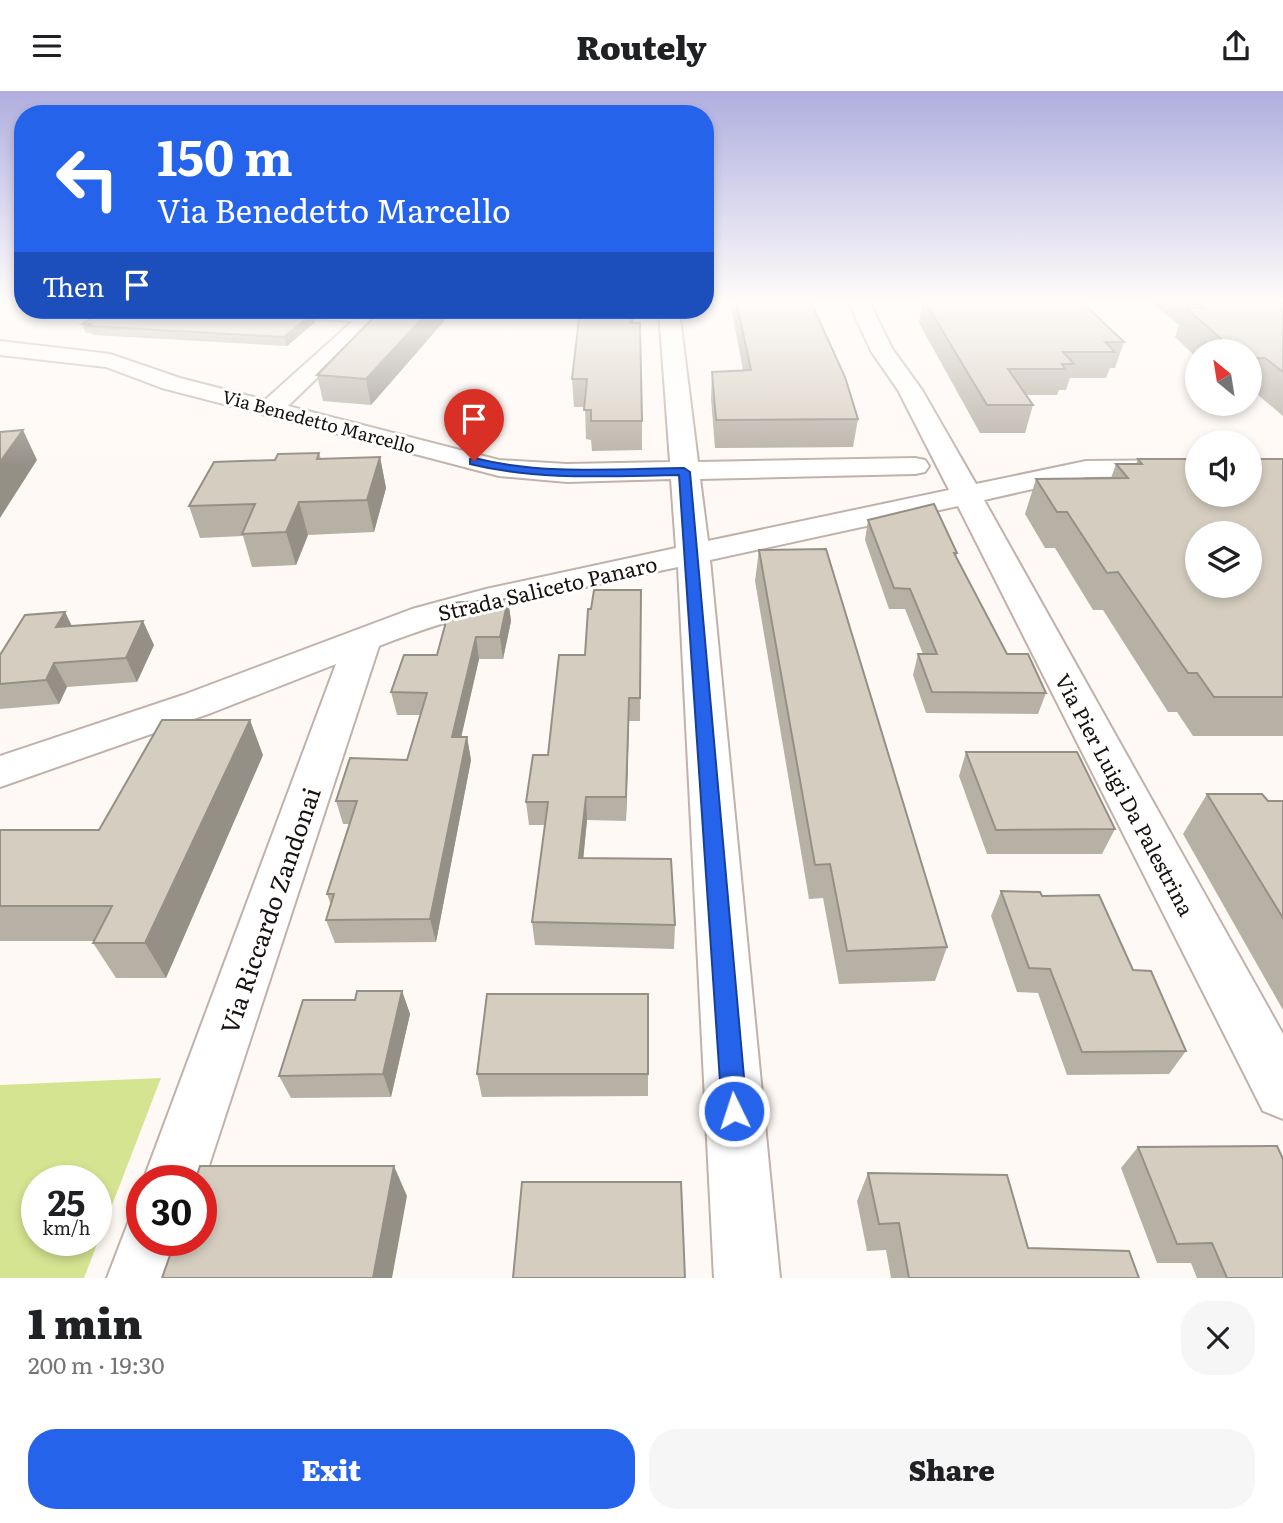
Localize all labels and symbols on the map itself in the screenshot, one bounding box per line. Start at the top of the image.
north arrow [1185,339,1262,417]
street label: Via Benedetto Marcello [219,382,419,460]
pin [444,389,504,461]
street label: Strada Saliceto Panaro [434,547,660,627]
street label: Via Pier Luigi Da Palestrina [1049,667,1204,921]
street label: Via Riccardo Zandonai [210,782,328,1038]
position arrow [697,1074,771,1148]
speed limit sign: 30 [126,1165,217,1256]

